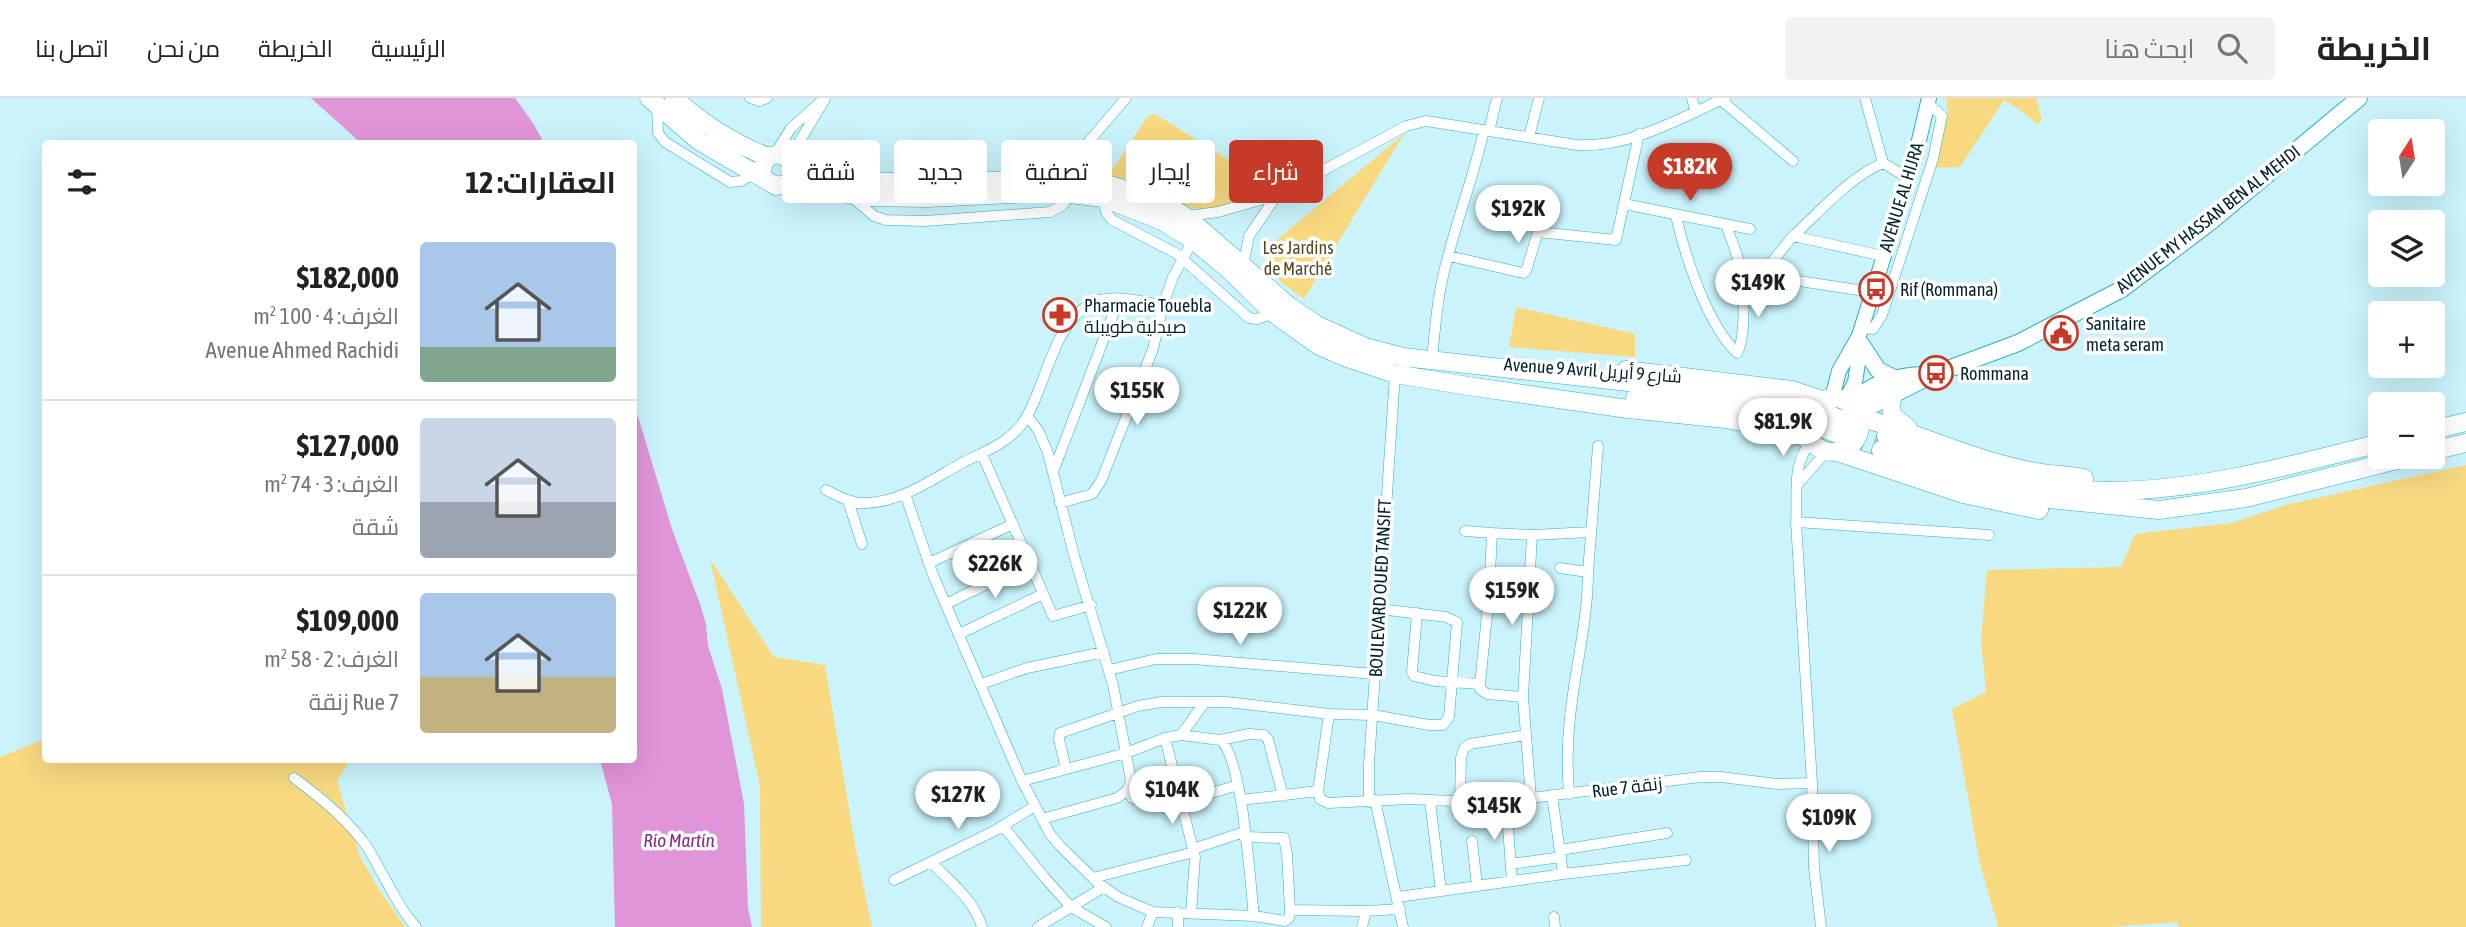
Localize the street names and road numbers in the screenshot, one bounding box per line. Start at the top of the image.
street label: AVENUE AL HIJRA [1874,140,1928,254]
street label: AVENUE MY HASSAN BEN AL MEHDI [2112,141,2304,297]
street label: Avenue 9 Avril شارع 9 أبريل [1503,353,1683,389]
street label: BOULEVARD OUED TANSIFT [1365,498,1395,678]
street label: Rue 7 زنقة [1591,772,1663,803]

